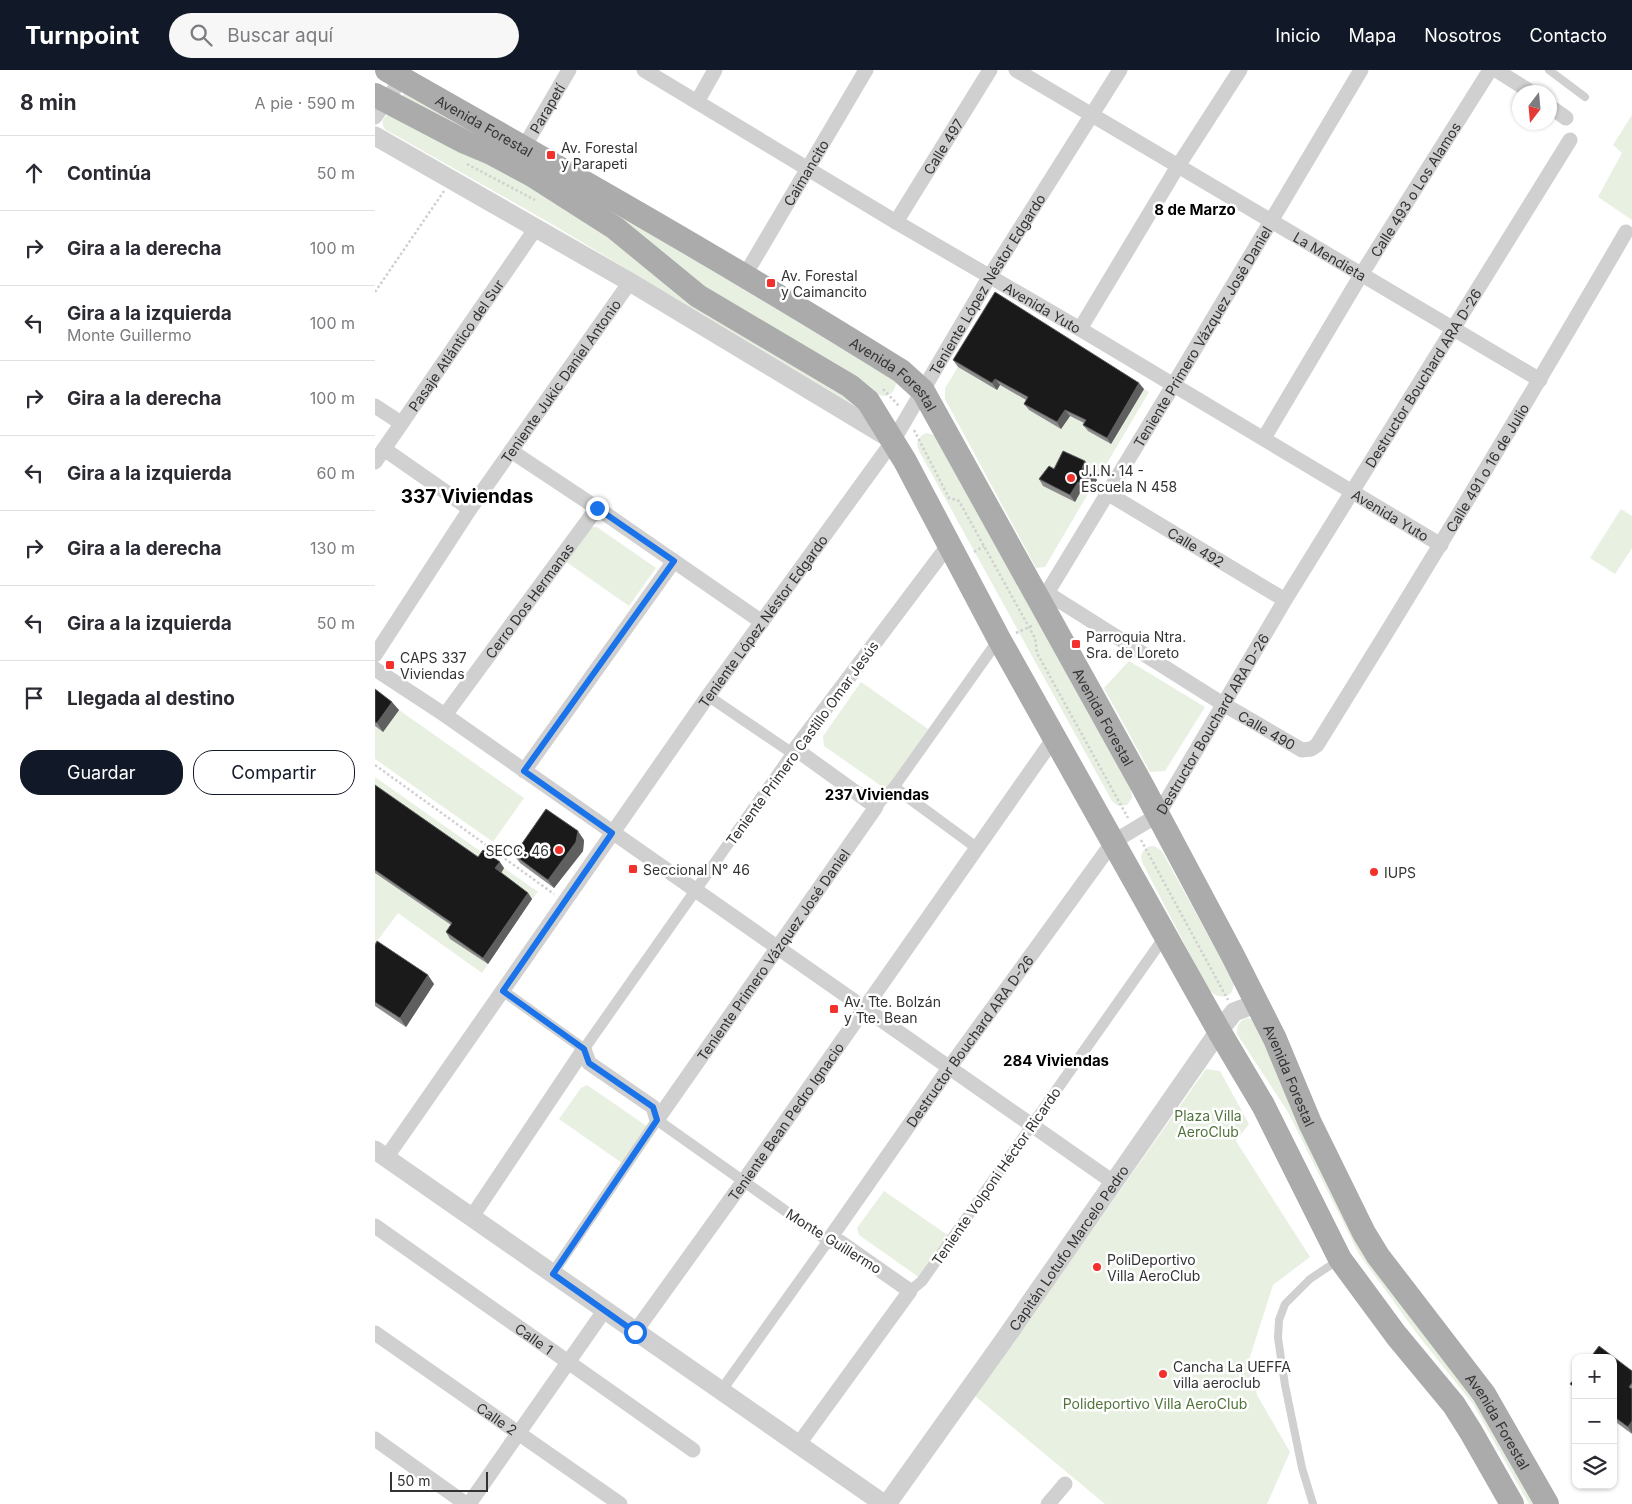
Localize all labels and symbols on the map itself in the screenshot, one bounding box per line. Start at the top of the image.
street label: Parapetí [526,80,568,136]
north arrow [1512,85,1557,130]
street label: Avenida Forestal [433,91,536,160]
street label: Calle 497 [919,115,966,177]
street label: Calle 493 o Los Alamos [1366,119,1464,260]
street label: Caimancito [779,136,832,209]
place label: Av. Forestal y Parapeti [561,139,638,172]
marker: Av. Forestal y Parapeti [545,149,557,161]
street label: Teniente López Néstor Edgardo [925,190,1048,378]
district label: 8 de Marzo [1154,200,1236,219]
street label: Teniente Primero Vázquez José Daniel [1129,223,1275,450]
street label: La Mendieta [1291,228,1370,284]
place label: Av. Forestal y Caimancito [781,267,867,300]
street label: Pasaje Atlántico del Sur [404,276,507,414]
marker: Av. Forestal y Caimancito [765,277,777,289]
street label: Avenida Yuto [1001,278,1084,336]
street label: Destructor Bouchard ARA D-26 [1361,285,1484,470]
street label: Teniente Jukic Daniel Antonio [497,296,624,466]
street label: Avenida Forestal [847,333,941,414]
street label: Calle 491 o 16 de Julio [1442,400,1532,535]
place label: J.I.N. 14 - Escuela N 458 [1081,462,1177,495]
marker: J.I.N. 14 - Escuela N 458 [1065,472,1077,484]
district label: 337 Viviendas [401,485,533,508]
street label: Avenida Yuto [1349,485,1432,544]
route end [586,497,609,520]
street label: Calle 492 [1165,523,1228,570]
street label: Teniente López Néstor Edgardo [694,531,831,710]
street label: Cerro Dos Hermanas [481,540,577,662]
place label: Parroquia Ntra. Sra. de Loreto [1086,628,1186,661]
street label: Destructor Bouchard ARA D-26 [1152,630,1272,817]
street label: Teniente Primero Castillo Omar Jesús [722,638,882,848]
marker: Parroquia Ntra. Sra. de Loreto [1070,638,1082,650]
place label: CAPS 337 Viviendas [400,649,467,682]
marker: CAPS 337 Viviendas [384,659,396,671]
street label: Avenida Forestal [1070,665,1138,769]
street label: Calle 490 [1235,706,1299,753]
district label: 237 Viviendas [825,785,929,804]
place label: SECC. 46 [485,842,549,859]
marker: SECC. 46 [553,844,565,856]
street label: Teniente Primero Vázquez José Daniel [693,845,853,1064]
place label: Seccional N° 46 [643,861,750,878]
marker: Seccional N° 46 [627,863,639,875]
place label: IUPS [1384,864,1416,881]
marker: IUPS [1368,866,1380,878]
street label: Destructor Bouchard ARA D-26 [902,952,1037,1130]
place label: Av. Tte. Bolzán y Tte. Bean [844,993,941,1026]
marker: Av. Tte. Bolzán y Tte. Bean [828,1003,840,1015]
street label: Avenida Forestal [1260,1021,1319,1129]
street label: Teniente Bean Pedro Ignacio [724,1039,847,1204]
district label: 284 Viviendas [1003,1051,1109,1070]
street label: Teniente Volponi Héctor Ricardo [928,1084,1064,1268]
park label: Plaza Villa AeroClub [1174,1107,1242,1140]
street label: Capitán Lotufo Marcelo Pedro [1005,1162,1132,1334]
street label: Monte Guillermo [783,1205,885,1277]
place label: PoliDeportivo Villa AeroClub [1107,1251,1200,1284]
marker: PoliDeportivo Villa AeroClub [1091,1261,1103,1273]
street label: Calle 1 [512,1319,557,1358]
route start [624,1321,647,1344]
place label: Cancha La UEFFA villa aeroclub [1173,1358,1291,1391]
marker: Cancha La UEFFA villa aeroclub [1157,1368,1169,1380]
street label: Avenida Forestal [1463,1370,1534,1472]
park label: Polideportivo Villa AeroClub [1063,1395,1247,1412]
street label: Calle 2 [474,1398,521,1438]
scale bar [390,1469,487,1492]

